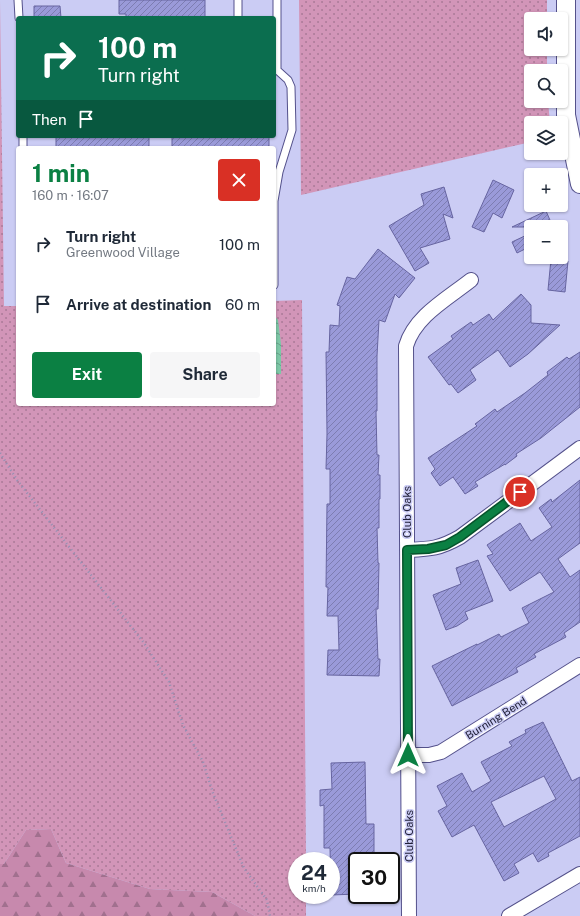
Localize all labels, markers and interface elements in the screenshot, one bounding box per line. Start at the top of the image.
map controls [524,12,568,264]
button: sound [524,12,568,56]
text: 100 m [98,31,177,64]
icon: right [32,32,84,84]
button: search [524,64,568,108]
text: Turn right [98,65,180,86]
icon: arrive [75,108,97,130]
text: Then [32,111,67,128]
button: layers [524,116,568,160]
text: 1 min [32,159,90,187]
button: close [218,159,260,201]
button: + [524,168,568,212]
text: 160 m · 16:07 [32,188,109,203]
button: − [524,220,568,264]
text: Turn right [66,228,136,245]
icon: right [32,233,54,255]
text: 100 m [219,236,260,253]
text: Greenwood Village [66,245,180,260]
icon: arrive [32,293,54,315]
text: Arrive at destination [66,296,211,313]
text: 60 m [225,296,260,313]
button: Exit [32,352,142,398]
button: Share [150,352,260,398]
pin [503,475,537,509]
icon: arrive [509,481,531,503]
street label: Club Oaks [401,486,413,538]
street label: Burning Bend [463,694,529,742]
position arrow [387,734,429,776]
street label: Club Oaks [403,810,415,862]
speed limit sign: 30 [348,852,400,904]
text: 24 [301,861,327,885]
text: km/h [302,882,326,894]

